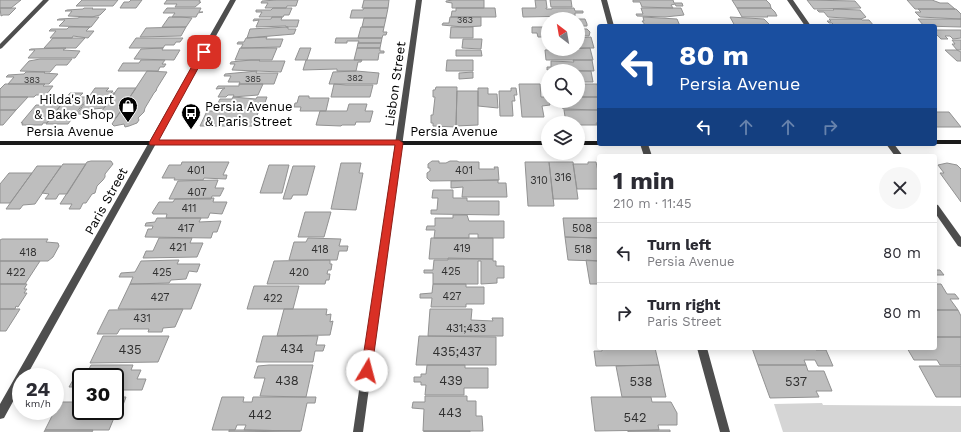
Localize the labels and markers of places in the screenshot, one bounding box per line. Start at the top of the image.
pin [187,35,221,69]
place label: Hilda's Mart & Bake Shop [34,92,115,122]
shop icon: Hilda's Mart & Bake Shop [117,95,139,123]
place label: Persia Avenue & Paris Street [205,99,293,129]
bus stop icon: Persia Avenue & Paris Street [180,102,202,130]

